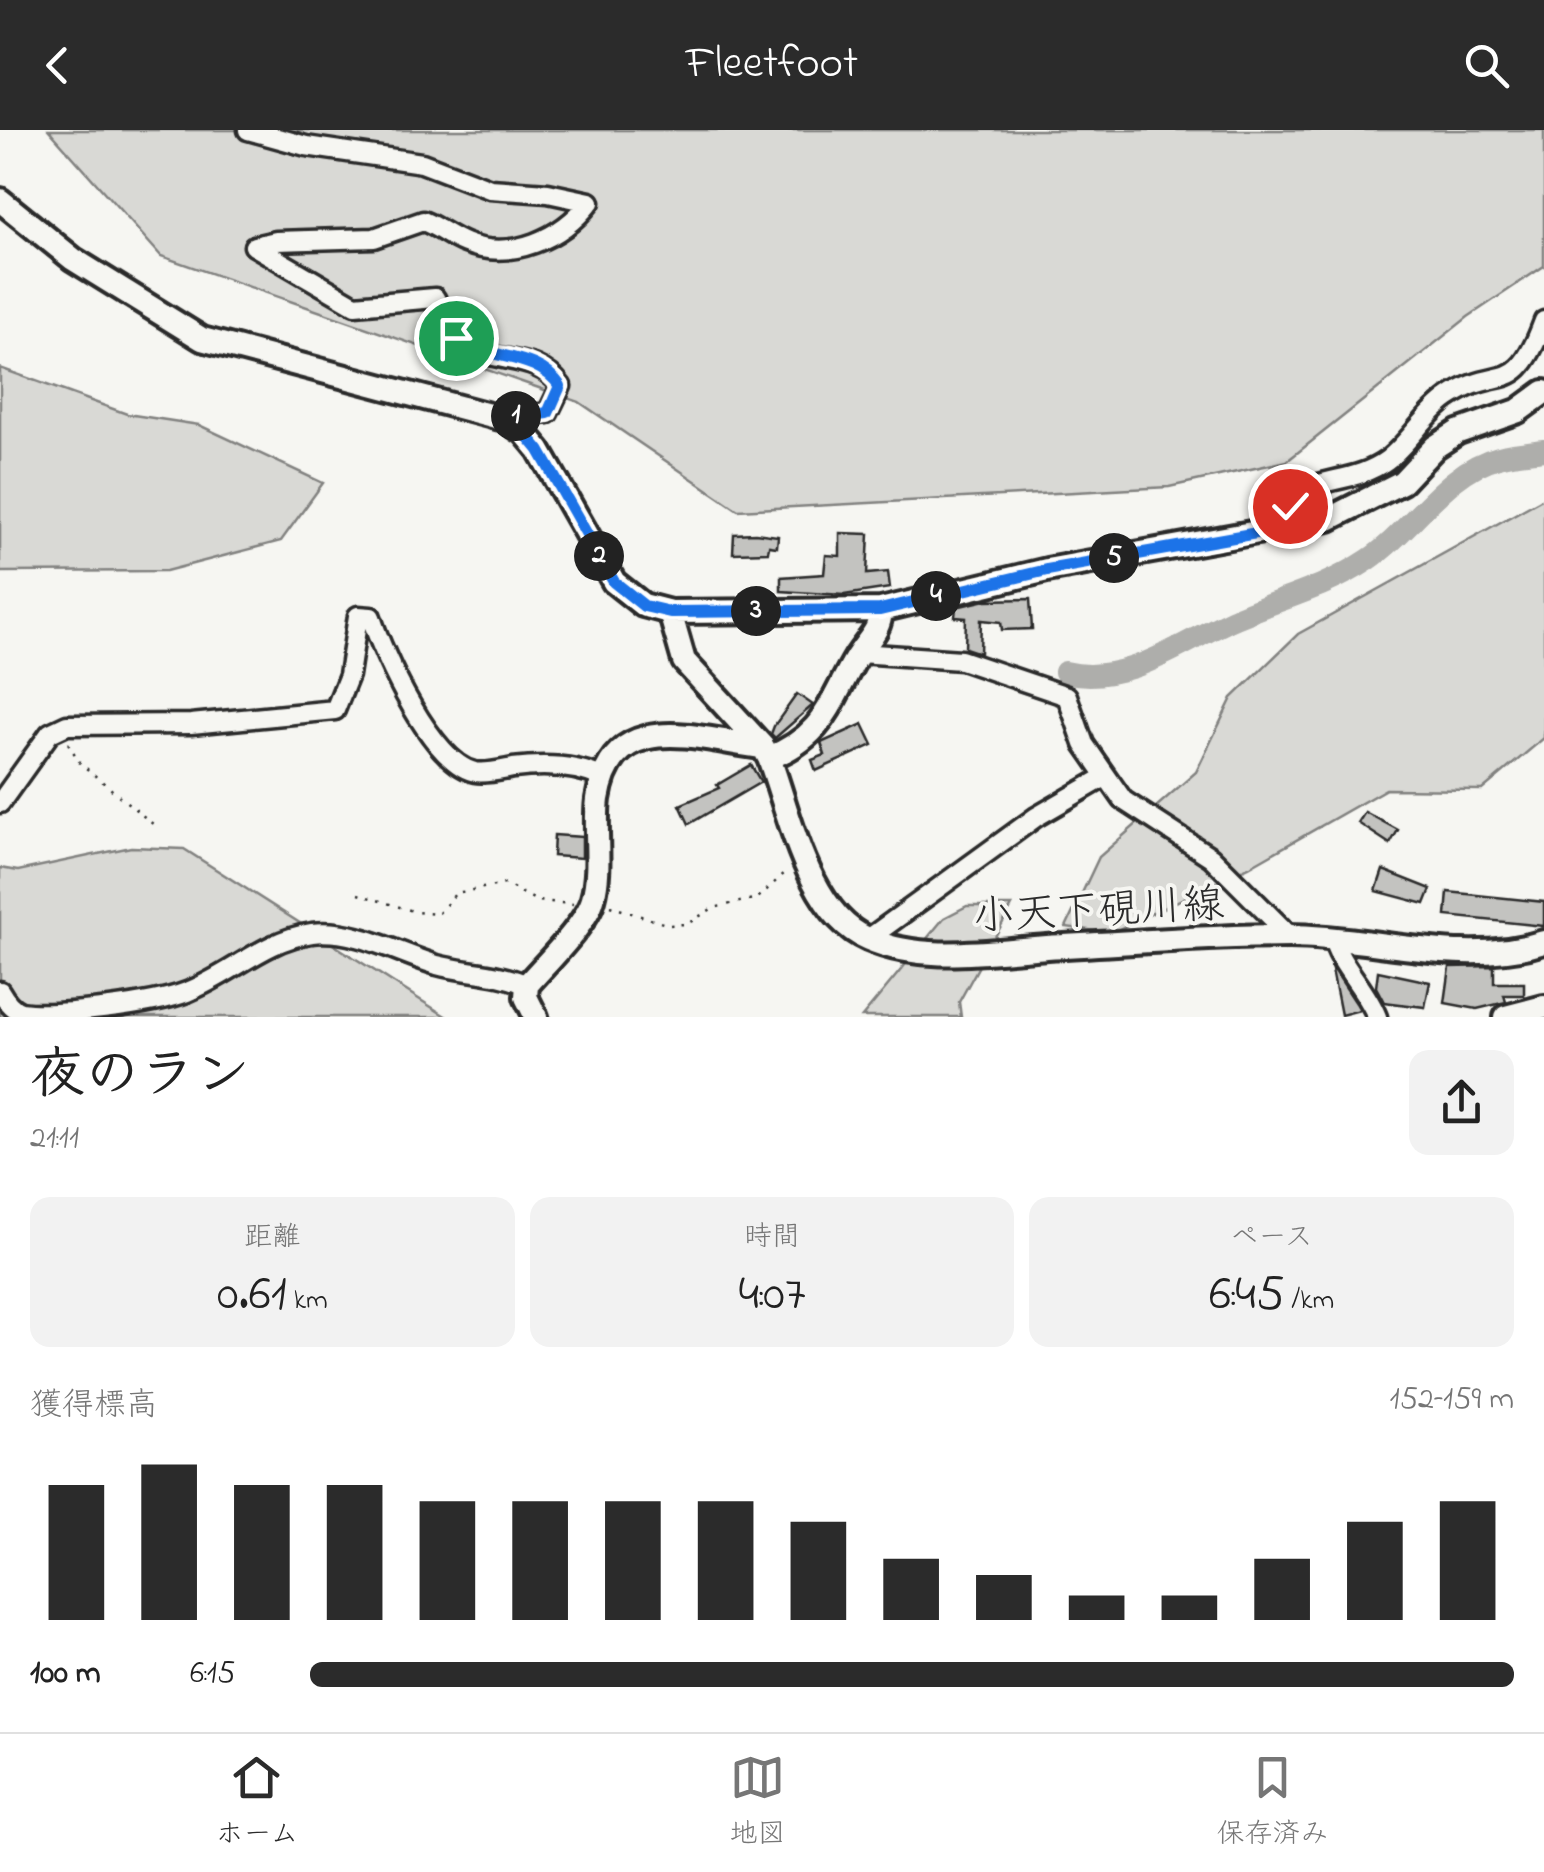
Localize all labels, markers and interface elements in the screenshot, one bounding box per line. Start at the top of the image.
text: Fleetfoot [686,32,858,98]
icon: back [30,38,85,93]
icon: search [1459,38,1514,93]
pin [414,296,499,381]
icon: arrive [429,311,484,366]
pin: 1 [491,391,541,441]
text: 1 [512,395,520,436]
pin [1248,464,1333,549]
icon: check [1263,479,1318,534]
pin: 2 [574,531,624,581]
pin: 5 [1089,533,1139,583]
text: 2 [592,535,606,576]
text: 5 [1106,537,1122,578]
pin: 4 [911,571,961,621]
text: 4 [930,575,942,616]
pin: 3 [731,586,781,636]
text: 3 [750,590,762,631]
street label: 小天下硯川線 [971,875,1226,950]
text: 夜のラン [30,1038,250,1118]
button: share [1409,1050,1514,1155]
text: 21:11 [30,1116,79,1163]
text: 距離 [244,1218,300,1259]
text: 時間 [744,1218,800,1259]
text: ペース [1230,1218,1313,1259]
text: 0.61 [217,1259,287,1332]
text: 4:07 [738,1259,806,1332]
text: 6:45 [1209,1259,1285,1332]
text: km [287,1281,328,1322]
text: /km [1285,1281,1334,1322]
text: 152–159 m [1389,1377,1514,1424]
text: 獲得標高 [30,1383,158,1430]
text: 100 m [30,1651,101,1698]
text: 6:15 [190,1651,235,1698]
tab: ホーム [216,1750,298,1856]
tab: 地図 [729,1750,785,1856]
tab: 保存済み [1216,1750,1328,1856]

